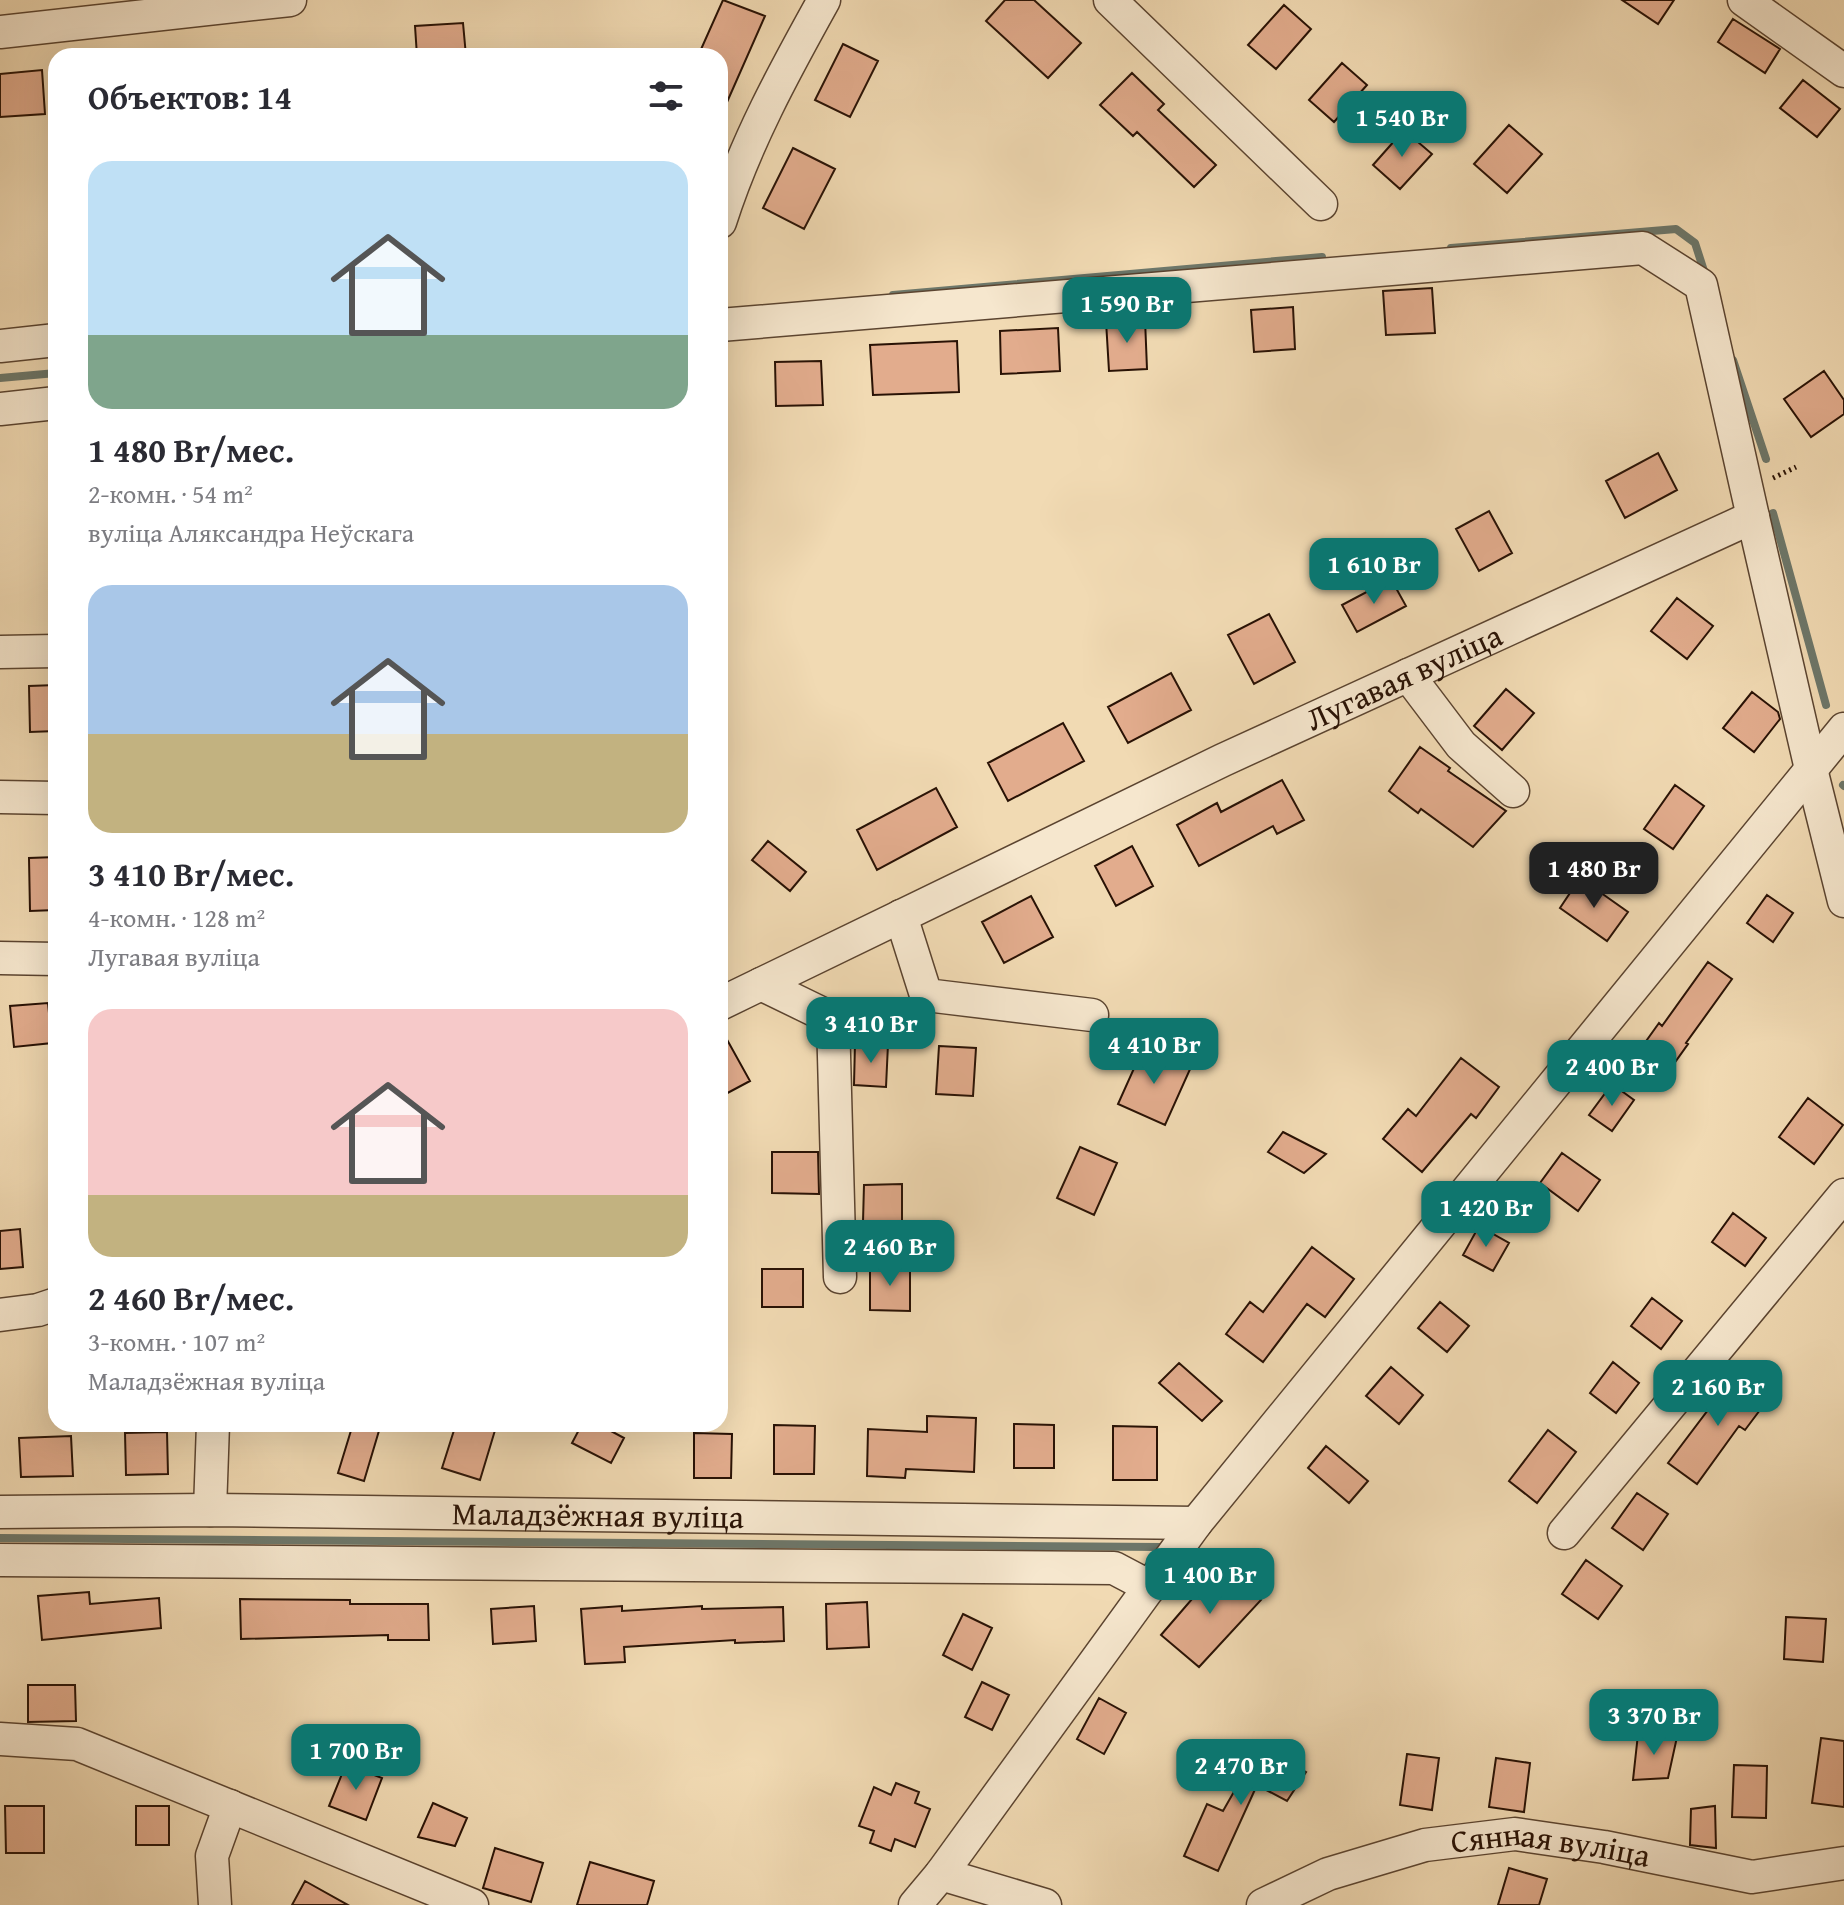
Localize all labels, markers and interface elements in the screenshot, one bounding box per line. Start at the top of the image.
text: Объектов: 14 [88,72,292,121]
icon: filters [644,74,688,118]
pin: 1 540 Br [1319,91,1485,159]
text: 1 540 Br [1355,97,1449,136]
icon: home [316,213,460,357]
pin: 1 590 Br [1044,277,1210,345]
text: 1 590 Br [1080,283,1174,322]
text: 1 480 Br/мес. [88,425,294,474]
text: 2-комн. · 54 m² [88,474,253,513]
text: вуліца Аляксандра Неўскага [88,513,414,552]
pin: 1 610 Br [1291,538,1457,606]
text: 1 610 Br [1327,544,1421,583]
street label: Лугавая вуліца [1298,611,1510,742]
icon: home [316,637,460,781]
pin: 1 480 Br [1511,842,1677,910]
text: 1 480 Br [1547,848,1641,887]
text: 3 410 Br/мес. [88,849,294,898]
text: 4-комн. · 128 m² [88,898,265,937]
text: Лугавая вуліца [88,937,260,976]
pin: 3 410 Br [788,997,954,1065]
text: 3 410 Br [824,1003,918,1042]
pin: 4 410 Br [1071,1018,1237,1086]
text: 4 410 Br [1107,1024,1201,1063]
pin: 2 400 Br [1529,1040,1695,1108]
text: 2 400 Br [1565,1046,1659,1085]
icon: home [316,1061,460,1205]
pin: 1 420 Br [1403,1181,1569,1249]
text: 1 420 Br [1439,1187,1533,1226]
pin: 2 460 Br [807,1220,973,1288]
text: 2 460 Br [843,1226,937,1265]
text: 2 460 Br/мес. [88,1273,294,1322]
text: 3-комн. · 107 m² [88,1322,265,1361]
pin: 2 160 Br [1635,1360,1801,1428]
text: Маладзёжная вуліца [88,1361,325,1400]
text: 2 160 Br [1671,1366,1765,1405]
street label: Маладзёжная вуліца [452,1489,745,1540]
pin: 1 400 Br [1127,1548,1293,1616]
text: 1 400 Br [1163,1554,1257,1593]
pin: 3 370 Br [1571,1689,1737,1757]
text: 3 370 Br [1607,1695,1701,1734]
pin: 1 700 Br [273,1724,439,1792]
text: 1 700 Br [309,1730,403,1769]
pin: 2 470 Br [1158,1739,1324,1807]
text: 2 470 Br [1194,1745,1288,1784]
street label: Сянная вуліца [1448,1809,1655,1879]

